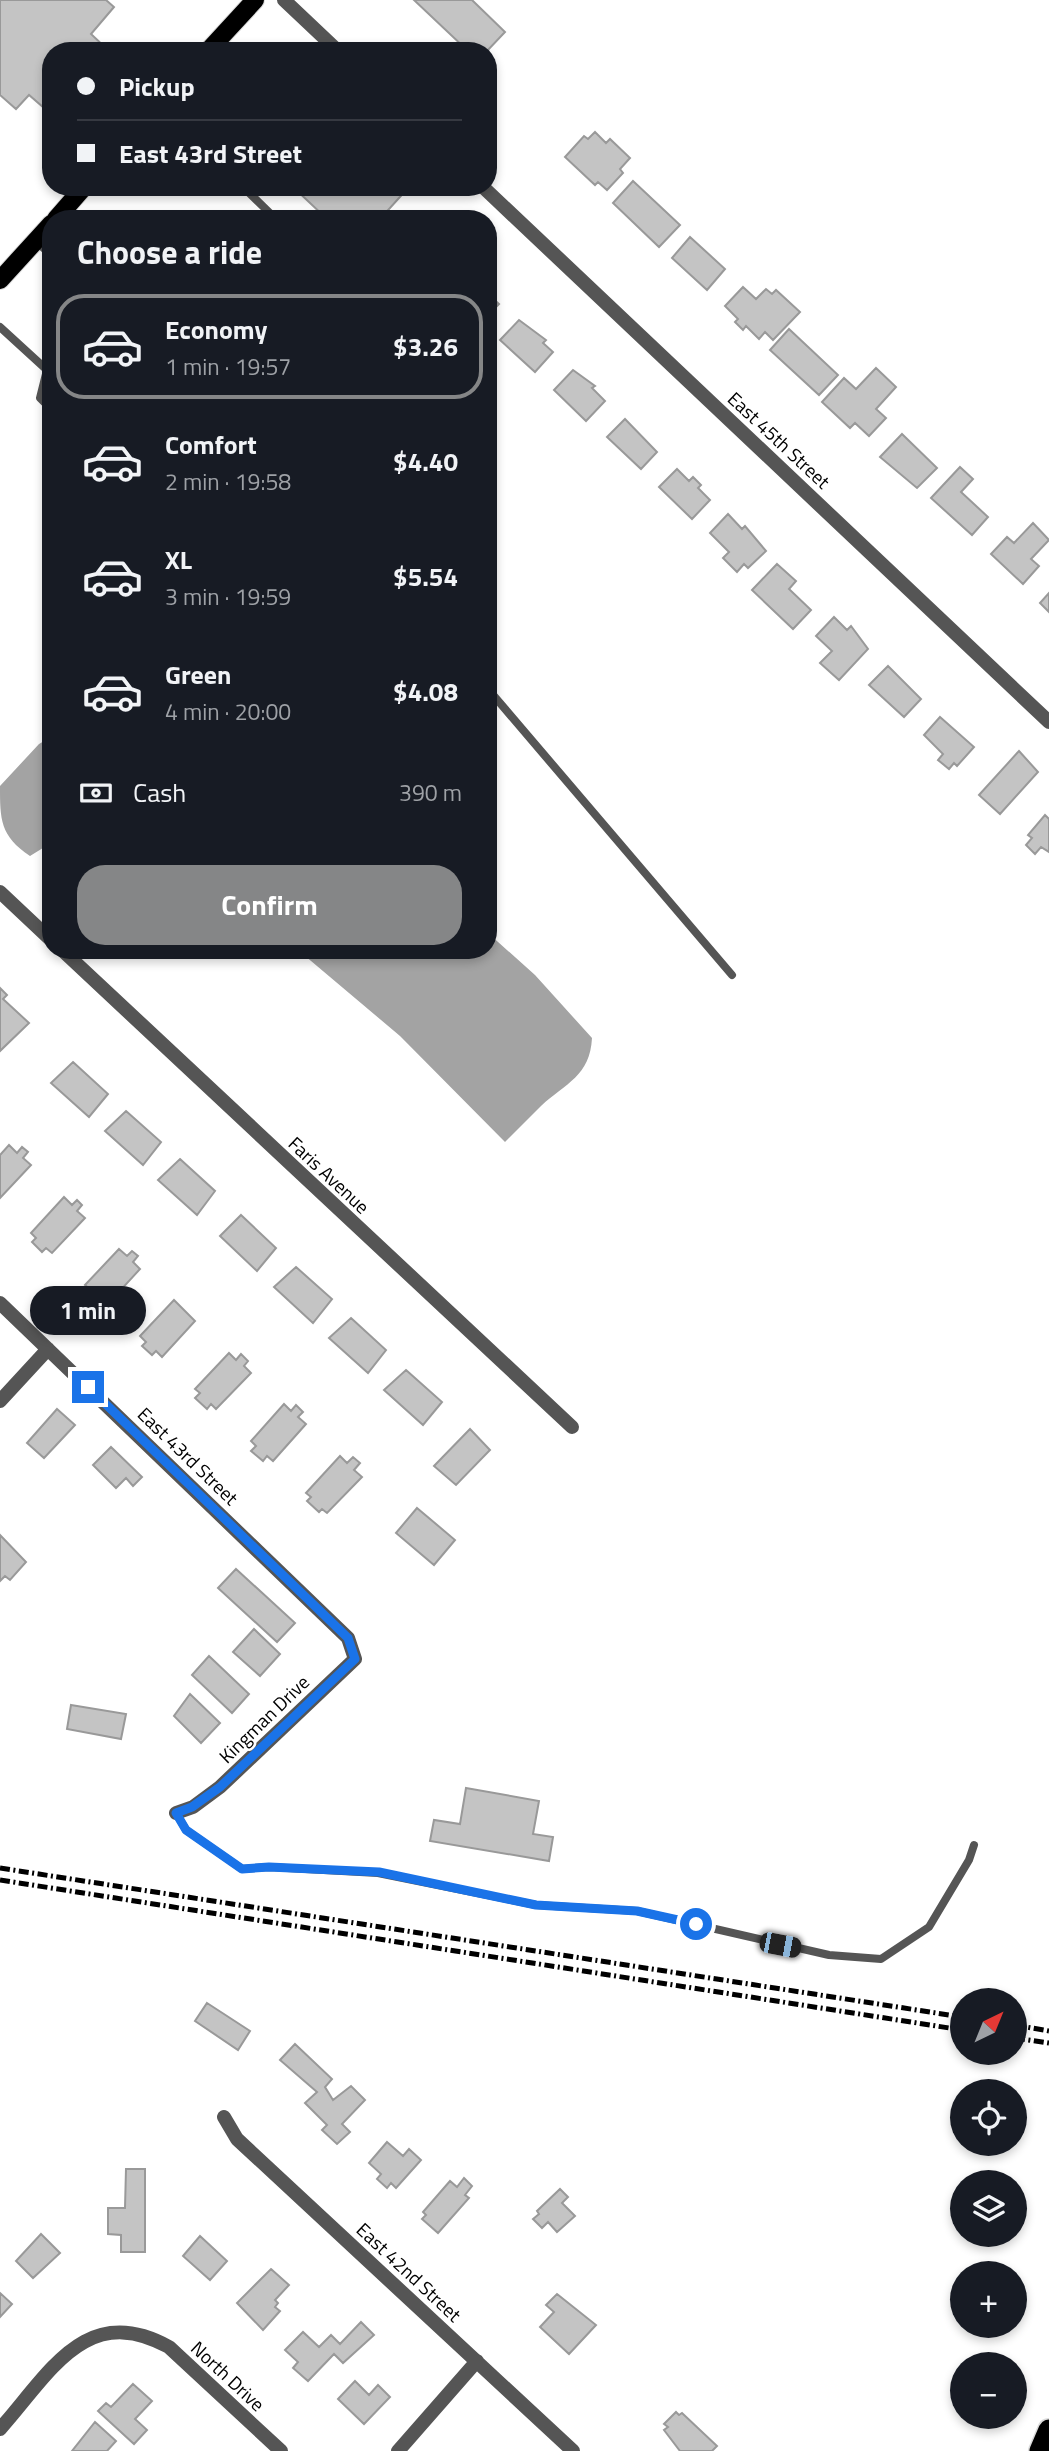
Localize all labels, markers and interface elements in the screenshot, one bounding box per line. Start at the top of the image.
text: Pickup [119,67,195,106]
text: East 43rd Street [119,134,302,173]
text: Choose a ride [77,228,262,276]
text: Economy [165,310,267,349]
icon: car [81,315,144,378]
text: $3.26 [393,327,458,366]
text: 1 min · 19:57 [165,349,291,384]
street label: East 45th Street [722,384,837,495]
text: Comfort [165,425,257,464]
icon: car [81,430,144,493]
text: $4.40 [393,442,458,481]
text: 2 min · 19:58 [165,464,291,499]
text: XL [165,540,192,579]
icon: car [81,545,144,608]
text: $5.54 [393,557,458,596]
text: 3 min · 19:59 [165,579,291,614]
text: Green [165,655,231,694]
icon: car [81,660,144,723]
text: $4.08 [393,672,458,711]
text: 4 min · 20:00 [165,694,291,729]
text: Cash [133,773,186,812]
icon: cash [77,774,115,812]
text: 390 m [399,775,462,810]
button: Confirm [77,865,462,945]
street label: Faris Avenue [282,1129,377,1220]
callout: 1 min [30,1286,146,1334]
text: 1 min [60,1293,116,1328]
route end [72,1371,104,1403]
street label: East 43rd Street [131,1400,246,1512]
street label: Kingman Drive [212,1668,316,1769]
route start [680,1908,712,1940]
car [758,1931,803,1959]
north arrow [950,1988,1027,2065]
map controls [950,1988,1027,2429]
button: locate [950,2079,1027,2156]
button: layers [950,2170,1027,2247]
street label: East 42nd Street [350,2215,469,2328]
button: + [950,2261,1027,2338]
street label: North Drive [185,2334,272,2418]
button: − [950,2352,1027,2429]

